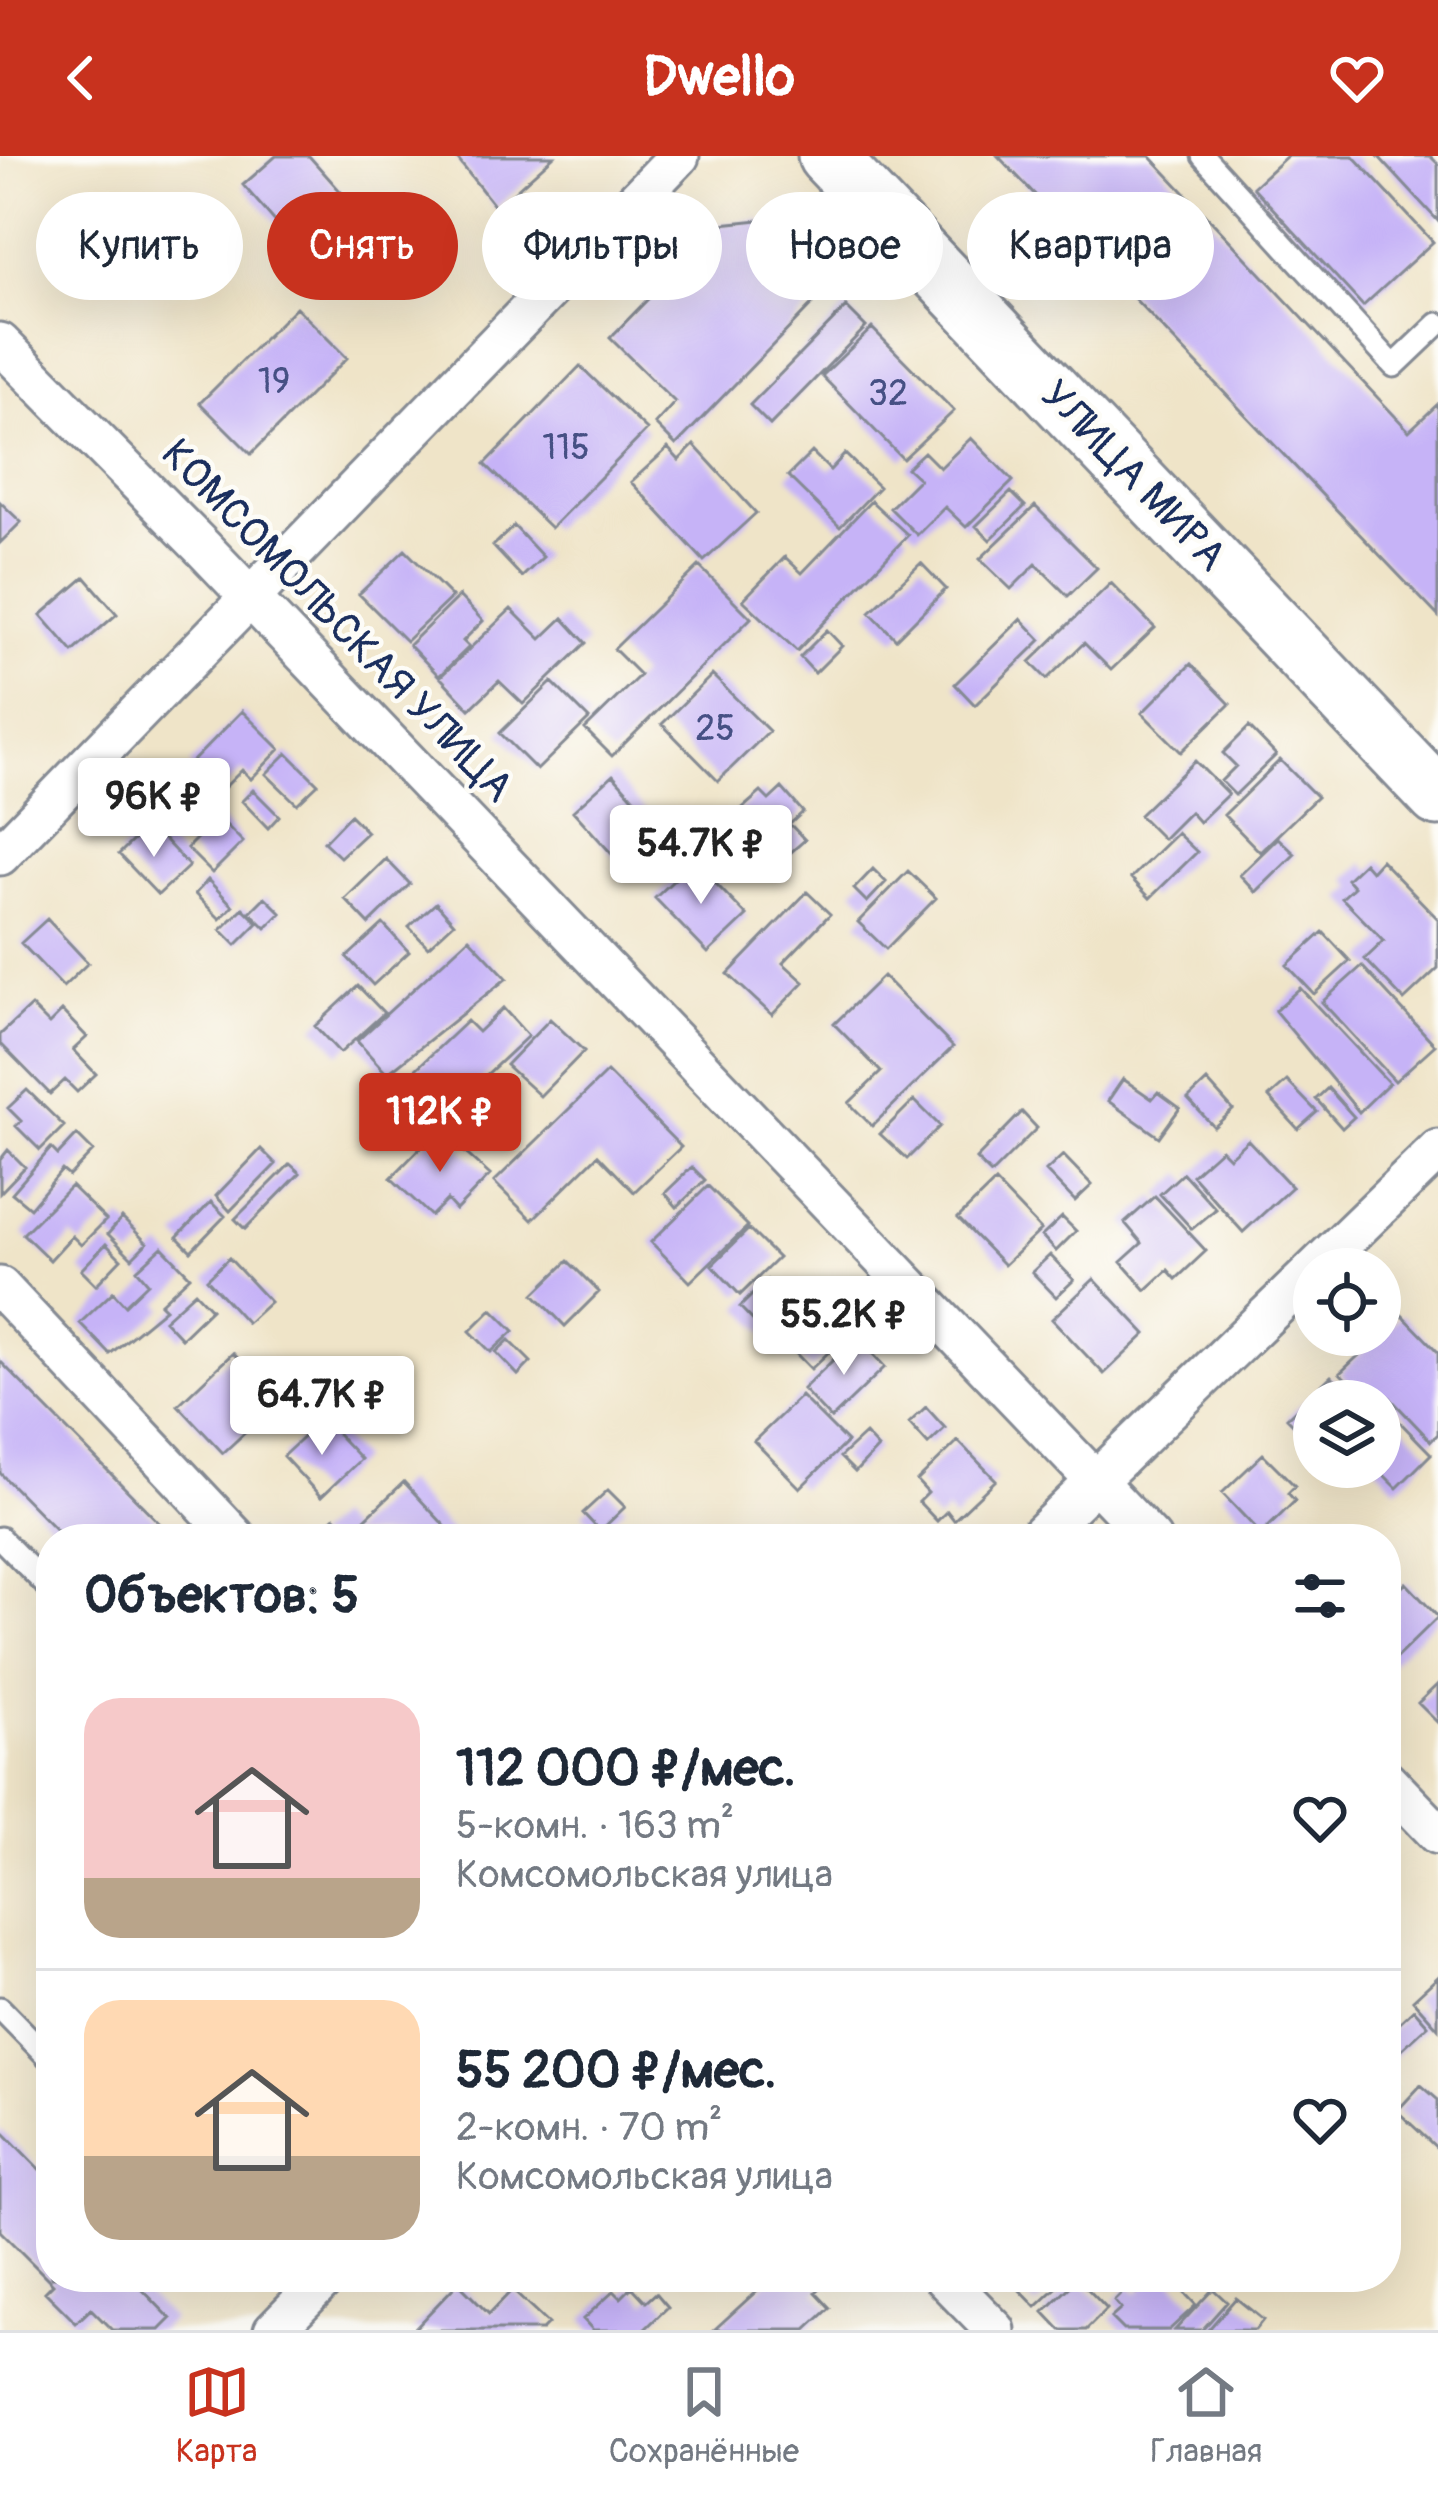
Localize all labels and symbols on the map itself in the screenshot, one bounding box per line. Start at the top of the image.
house number: 19 [258,359,290,404]
street label: УЛИЦА МИРА [1029,370,1237,582]
house number: 32 [868,371,908,416]
house number: 115 [542,425,590,470]
street label: КОМСОМОЛЬСКАЯ УЛИЦА [150,429,524,813]
house number: 25 [695,706,735,751]
pin: 96K ₽ [70,758,238,860]
pin: 54.7K ₽ [590,805,812,907]
pin: 112K ₽ [342,1073,538,1175]
pin: 55.2K ₽ [733,1276,955,1378]
pin: 64.7K ₽ [211,1356,433,1458]

